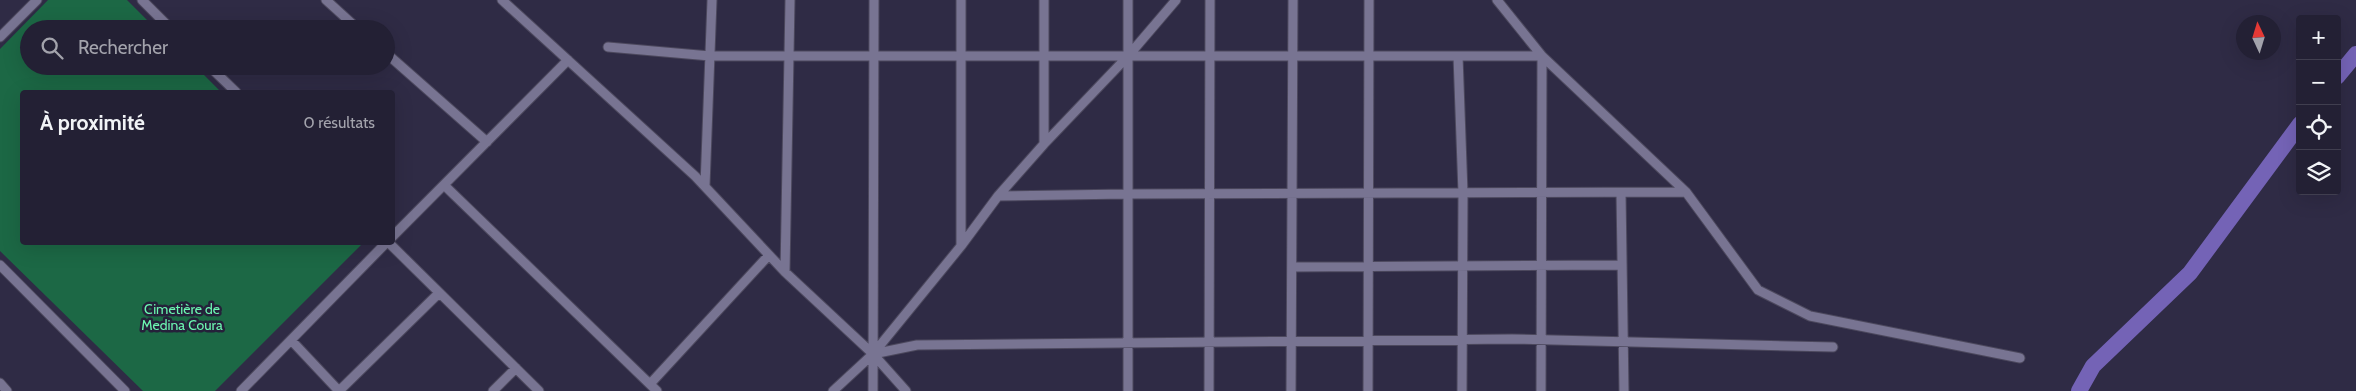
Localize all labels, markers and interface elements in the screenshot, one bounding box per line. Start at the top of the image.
north arrow [2236,15,2281,60]
map controls [2296,15,2341,195]
button: + [2296,15,2341,60]
search box [20,20,395,75]
icon: search [38,34,66,62]
text: Rechercher [78,36,168,59]
button: − [2296,60,2341,105]
button: locate [2296,105,2341,150]
text: À proximité [40,110,145,135]
text: 0 résultats [304,113,375,132]
button: layers [2296,150,2341,195]
park label: Cimetière de Medina Coura [141,300,223,334]

